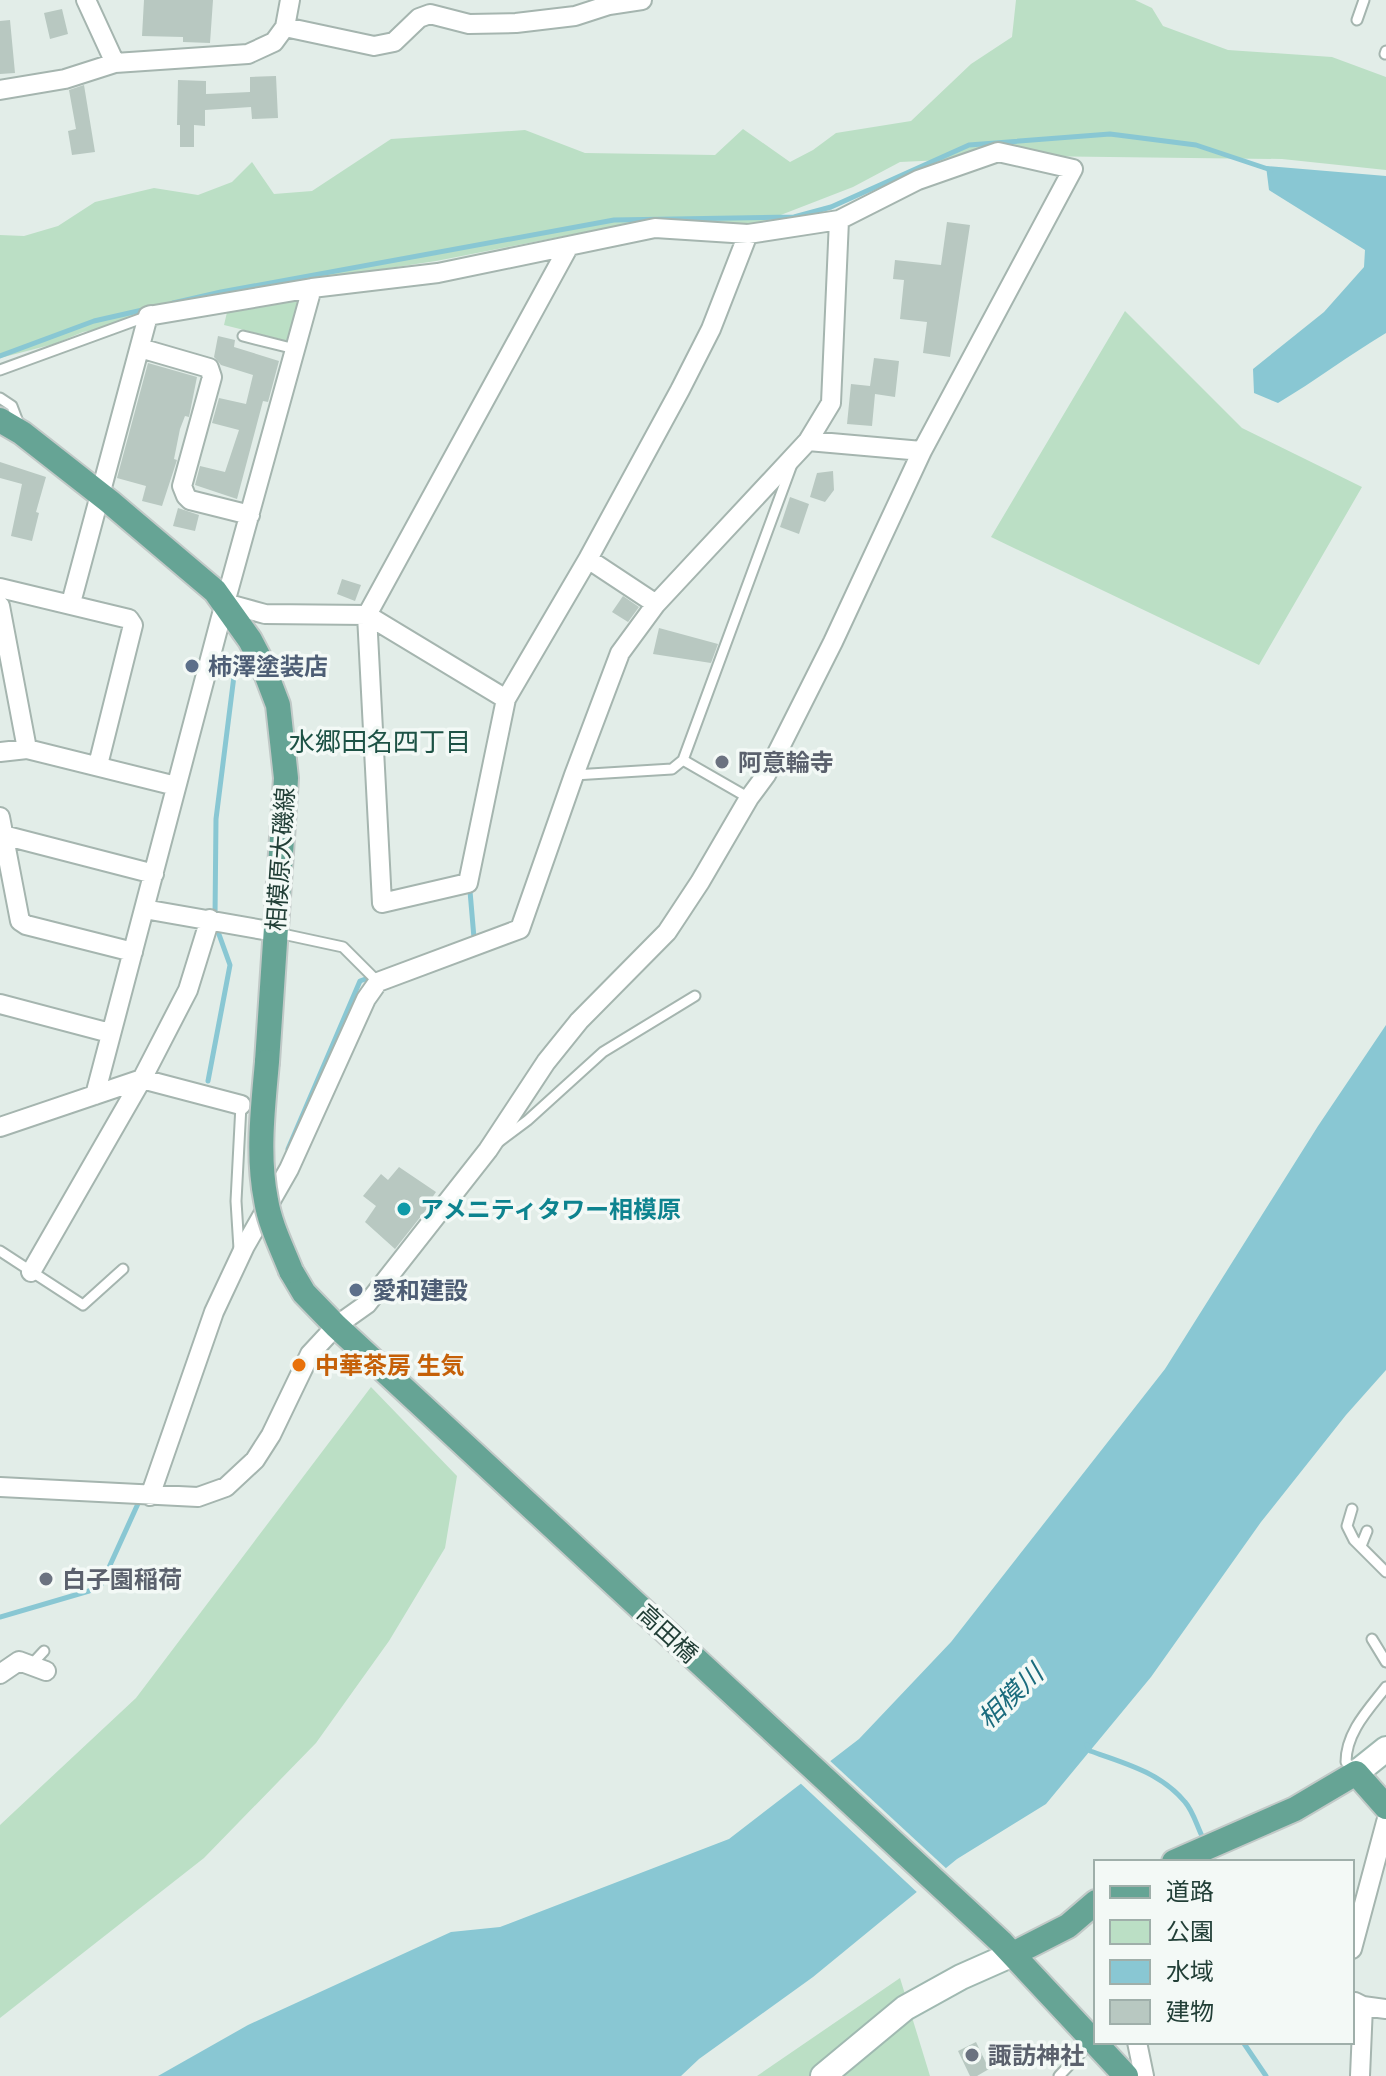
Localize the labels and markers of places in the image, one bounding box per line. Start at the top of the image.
place label: 柿澤塗装店 [208,652,328,680]
marker: 柿澤塗装店 [183,657,201,675]
place label: 阿意輪寺 [738,748,834,776]
marker: 阿意輪寺 [713,753,731,771]
place label: アメニティタワー相模原 [420,1195,681,1223]
marker: アメニティタワー相模原 [395,1200,413,1218]
place label: 愛和建設 [372,1276,468,1304]
marker: 愛和建設 [347,1281,365,1299]
place label: 中華茶房 生気 [315,1351,464,1379]
marker: 中華茶房 生気 [290,1356,308,1374]
place label: 白子園稲荷 [62,1565,182,1593]
marker: 白子園稲荷 [37,1570,55,1588]
place label: 諏訪神社 [988,2041,1084,2069]
marker: 諏訪神社 [963,2046,981,2064]

